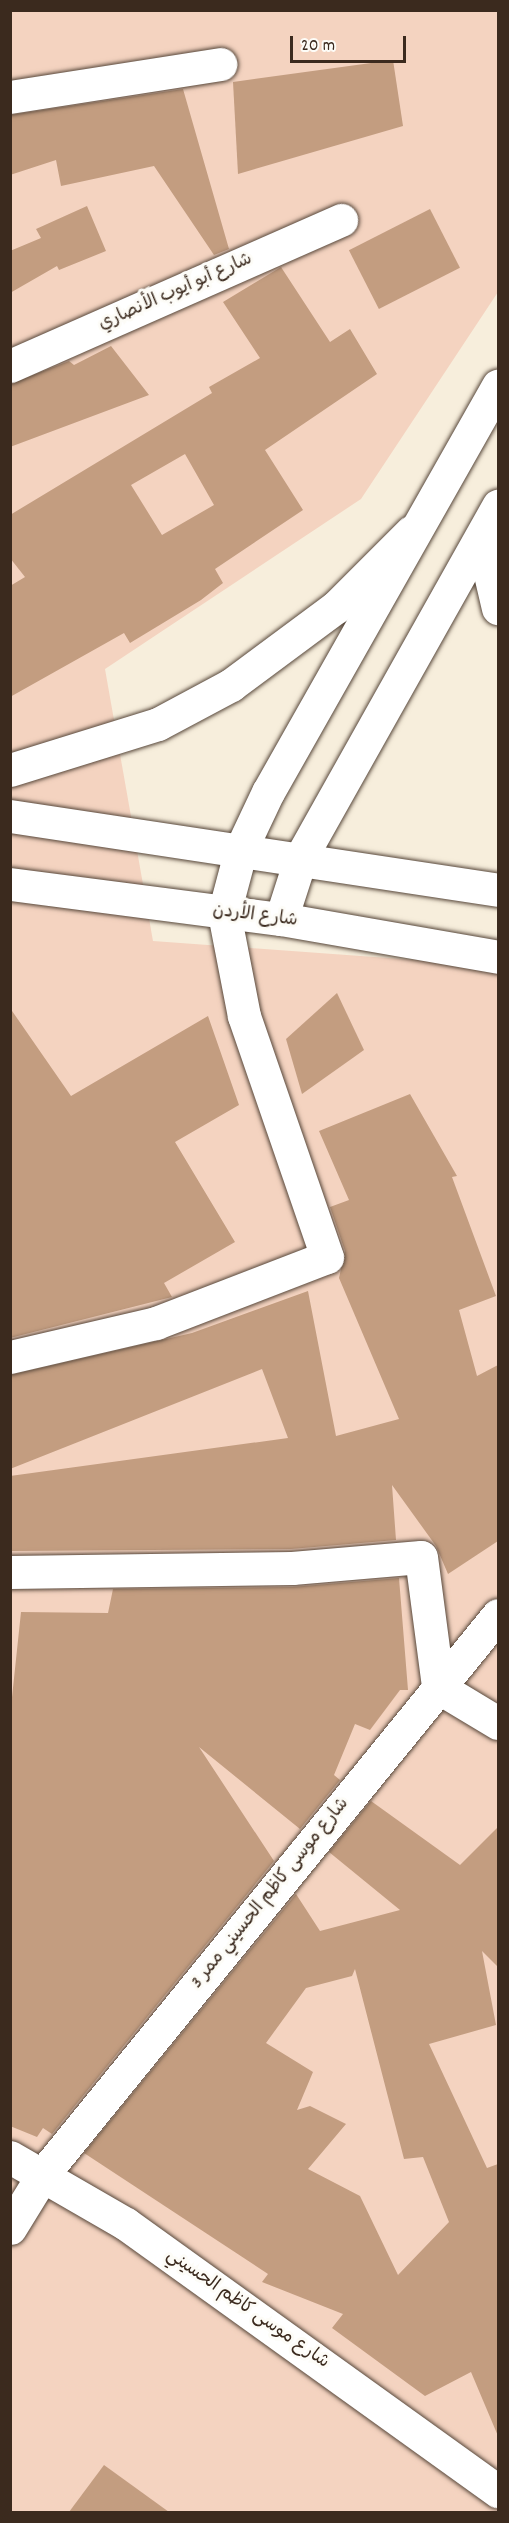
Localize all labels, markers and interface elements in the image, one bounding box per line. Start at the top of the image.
scale bar [293,24,408,62]
text: 20 m [301,34,335,59]
street label: شارع أبو أيوب الأنصاري [96,249,256,337]
street label: شارع الأردن [211,901,299,933]
street label: شارع موسى كاظم الحسيني ممر 3 [187,1794,355,1994]
street label: شارع موسى كاظم الحسيني [161,2246,333,2374]

